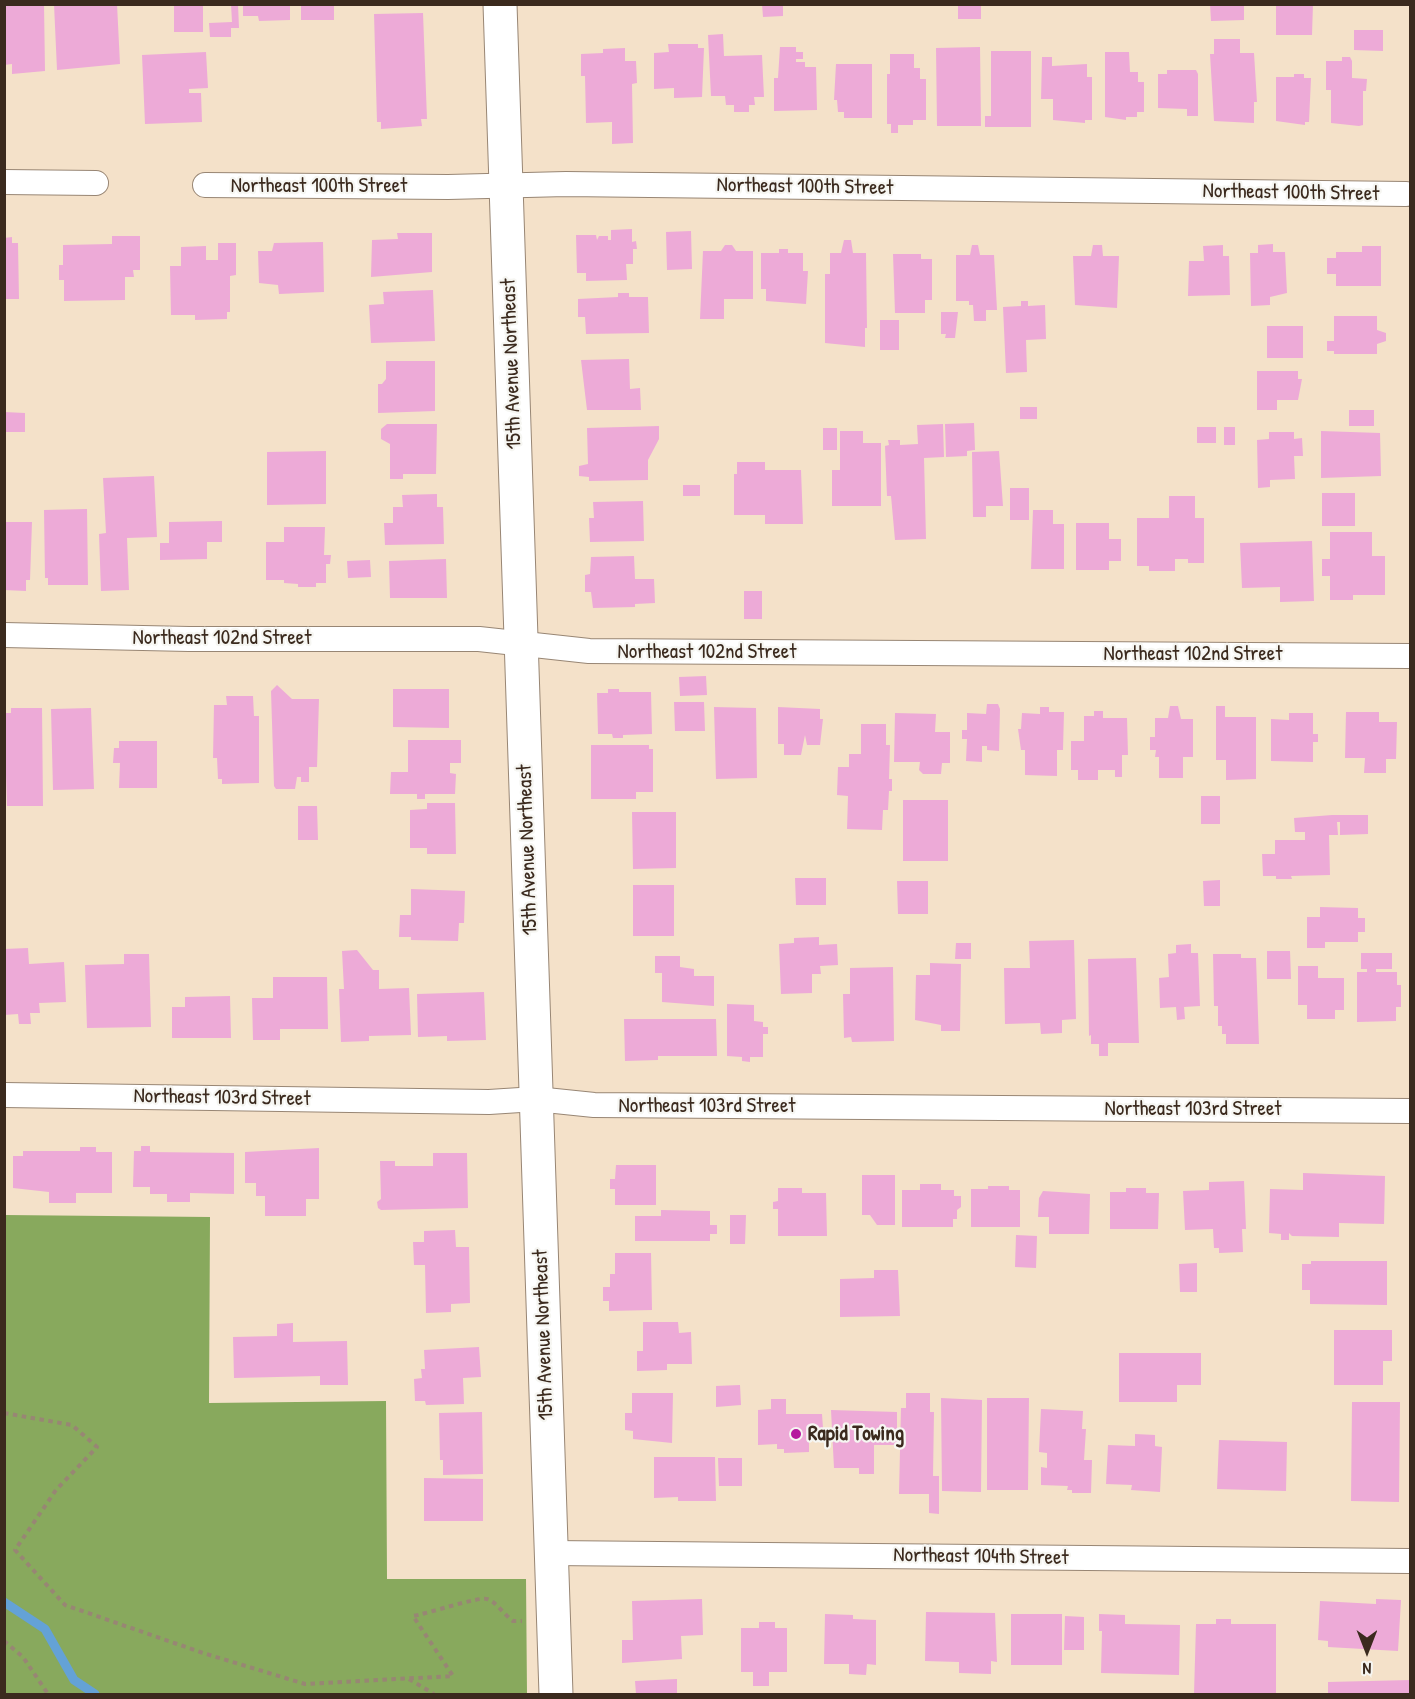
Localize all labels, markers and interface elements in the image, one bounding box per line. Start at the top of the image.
street label: Northeast 100th Street [231,173,407,199]
street label: Northeast 100th Street [716,173,894,201]
street label: Northeast 100th Street [1202,179,1380,207]
street label: 15th Avenue Northeast [496,278,528,450]
street label: Northeast 102nd Street [133,625,311,651]
street label: Northeast 102nd Street [618,639,796,665]
street label: Northeast 102nd Street [1104,641,1282,667]
street label: 15th Avenue Northeast [512,764,544,936]
street label: Northeast 103rd Street [133,1084,311,1112]
street label: Northeast 103rd Street [619,1093,795,1119]
street label: Northeast 103rd Street [1105,1096,1281,1122]
street label: 15th Avenue Northeast [528,1249,560,1421]
place label: Rapid Towing [808,1421,904,1447]
marker: Rapid Towing [789,1427,803,1441]
street label: Northeast 104th Street [893,1543,1069,1571]
north arrow [1337,1621,1397,1681]
text: N [1363,1658,1371,1680]

